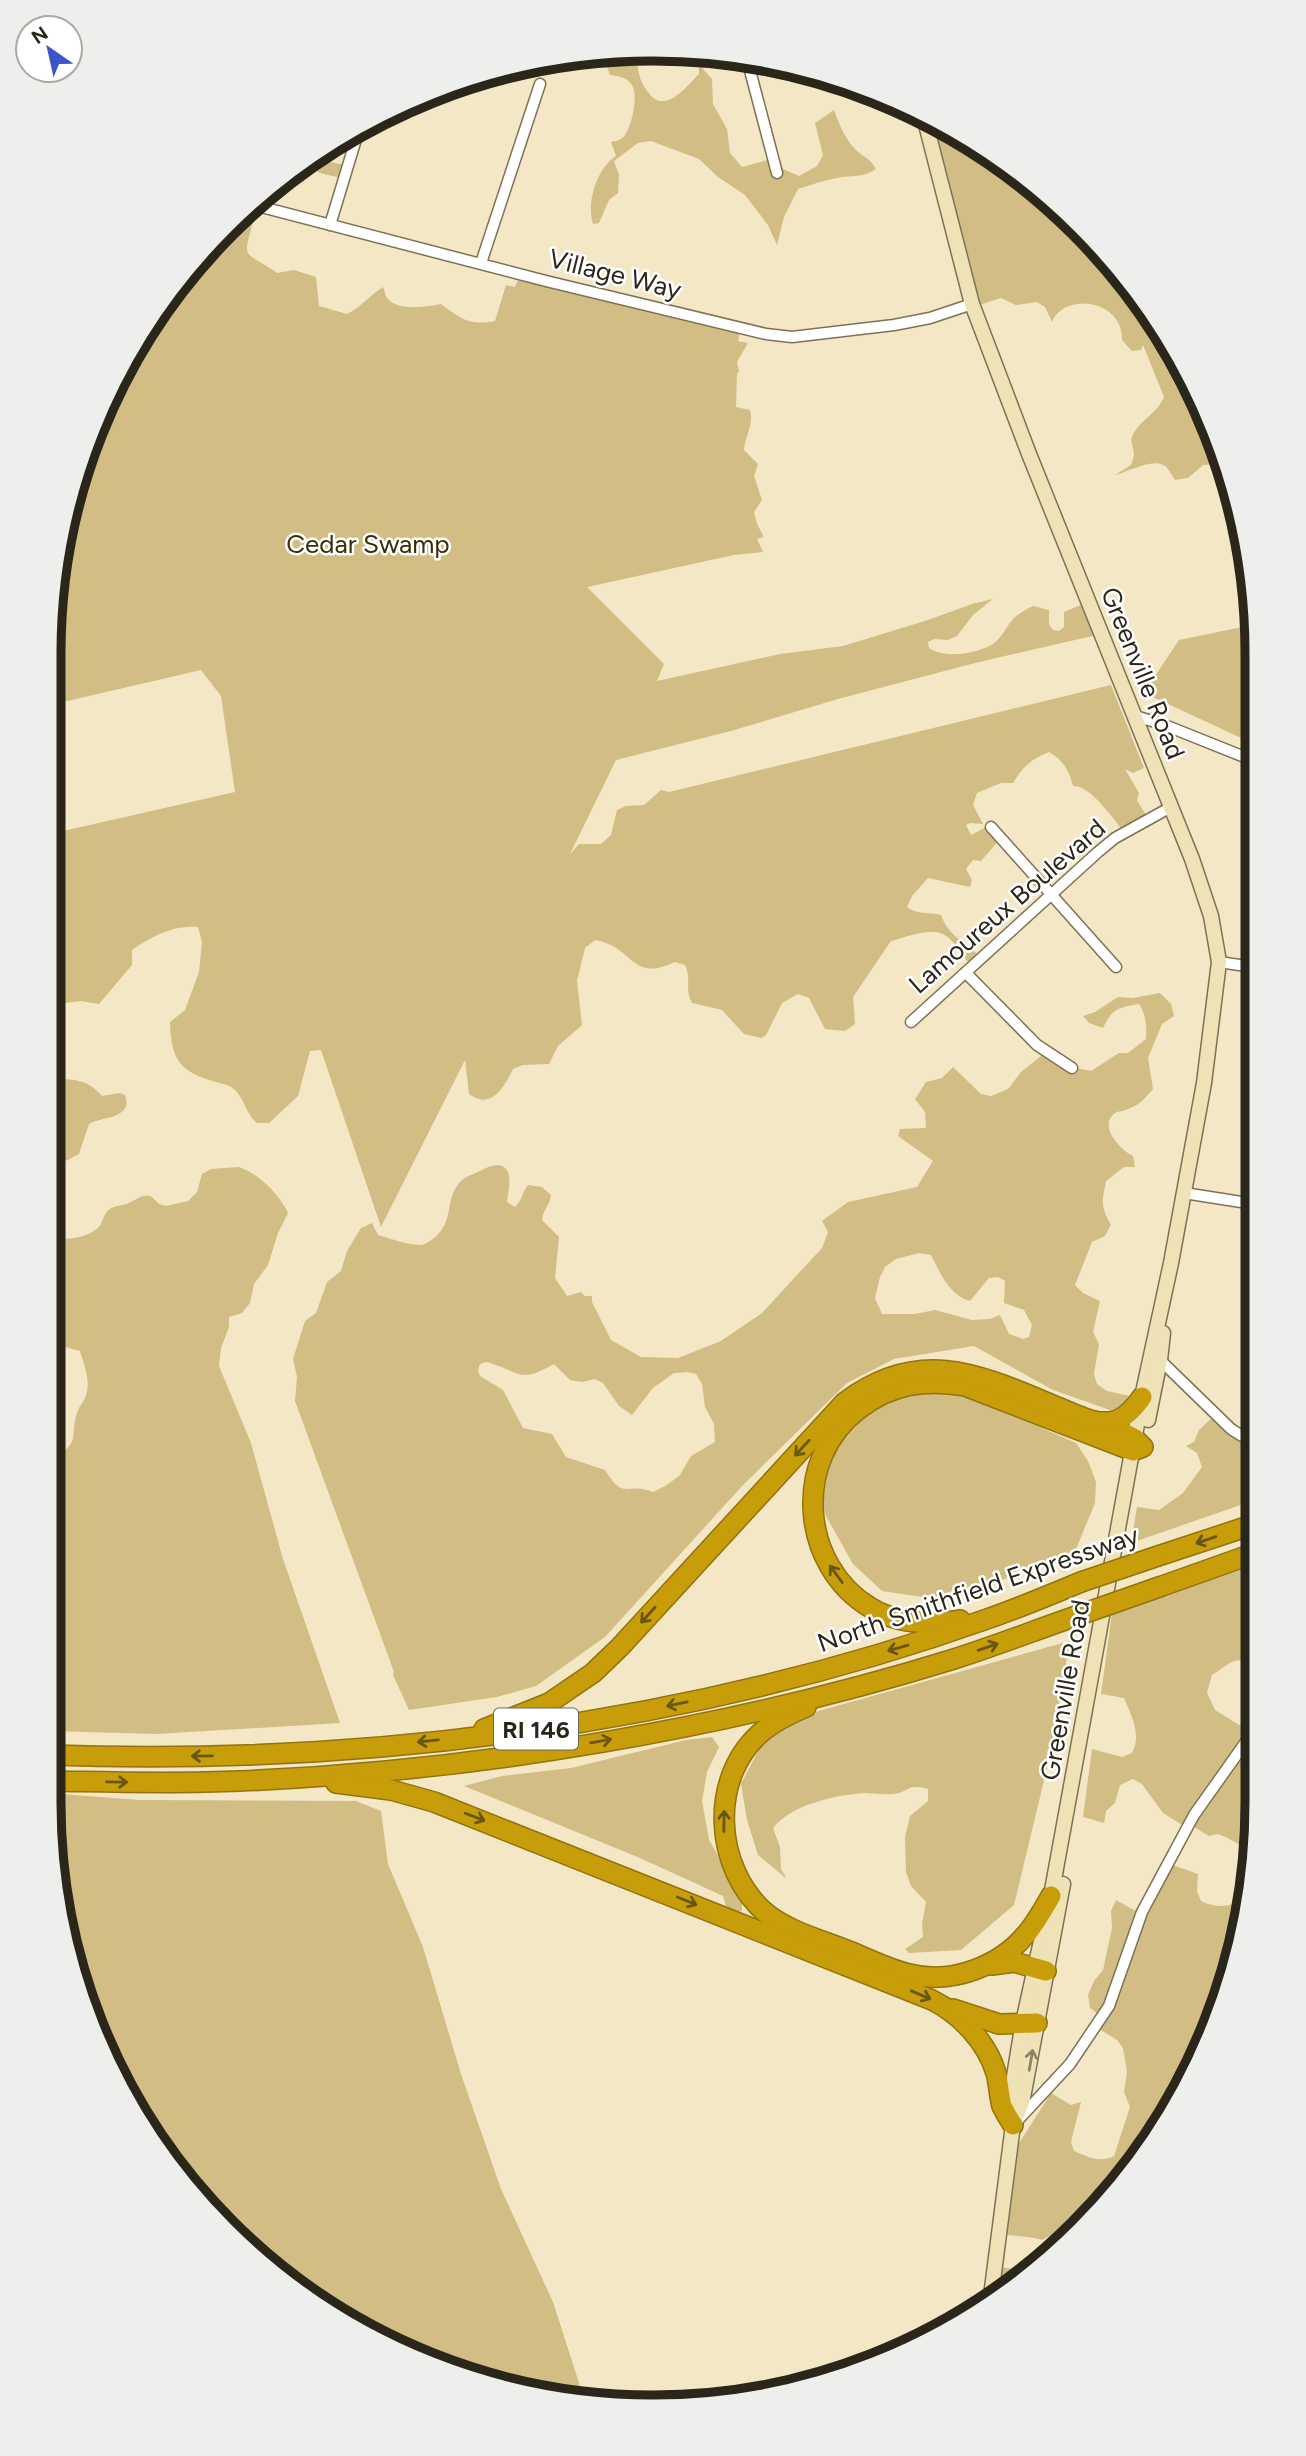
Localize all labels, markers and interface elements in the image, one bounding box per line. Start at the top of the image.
north arrow [14,14,84,84]
text: N [27,22,52,49]
street label: Village Way [545,242,685,306]
park label: Cedar Swamp [286,528,450,560]
street label: Greenville Road [1094,582,1192,764]
street label: Lamoureux Boulevard [902,812,1112,1000]
one-way arrow [794,1439,811,1456]
street label: North Smithfield Expressway [813,1519,1143,1659]
one-way arrow [1196,1535,1218,1547]
one-way arrow [829,1565,843,1584]
street label: Greenville Road [1033,1597,1097,1783]
one-way arrow [640,1606,657,1623]
one-way arrow [976,1640,998,1652]
one-way arrow [887,1642,910,1655]
one-way arrow [666,1697,689,1711]
road number: RI 146 [494,1708,578,1750]
one-way arrow [417,1734,440,1747]
one-way arrow [589,1734,612,1747]
one-way arrow [190,1749,213,1763]
one-way arrow [106,1775,129,1789]
one-way arrow [717,1810,731,1833]
one-way arrow [464,1812,486,1825]
one-way arrow [676,1895,697,1908]
one-way arrow [909,1989,931,2002]
one-way arrow [1024,2049,1038,2072]

